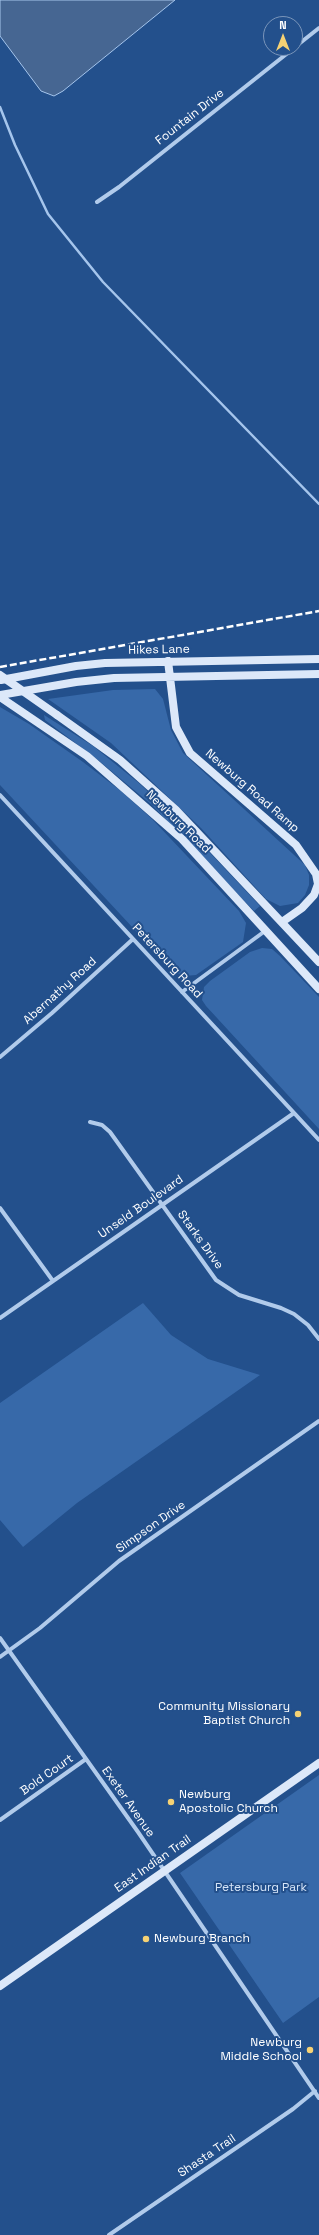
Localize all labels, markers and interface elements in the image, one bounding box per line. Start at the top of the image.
north arrow [263,16,303,56]
text: N [279,18,287,32]
street label: Fountain Drive [153,86,227,148]
street label: Hikes Lane [128,642,190,658]
street label: Newburg Road Ramp [202,746,302,836]
street label: Newburg Road [143,788,213,856]
street label: Petersburg Road [129,921,205,1001]
street label: Abernathy Road [20,954,100,1028]
street label: Unseld Boulevard [96,1172,186,1242]
street label: Starks Drive [174,1208,226,1272]
street label: Simpson Drive [114,1498,188,1556]
place label: Community Missionary Baptist Church [158,1700,290,1728]
marker: Community Missionary Baptist Church [293,1709,303,1719]
street label: Bold Court [18,1751,76,1799]
street label: Exeter Avenue [98,1764,158,1840]
place label: Newburg Apostolic Church [179,1788,278,1816]
marker: Newburg Apostolic Church [166,1797,176,1807]
street label: East Indian Trail [112,1832,194,1896]
park label: Petersburg Park [215,1881,307,1895]
place label: Newburg Branch [154,1932,250,1946]
marker: Newburg Branch [141,1934,151,1944]
place label: Newburg Middle School [220,2036,302,2064]
marker: Newburg Middle School [305,2045,315,2055]
street label: Shasta Trail [175,2131,239,2181]

